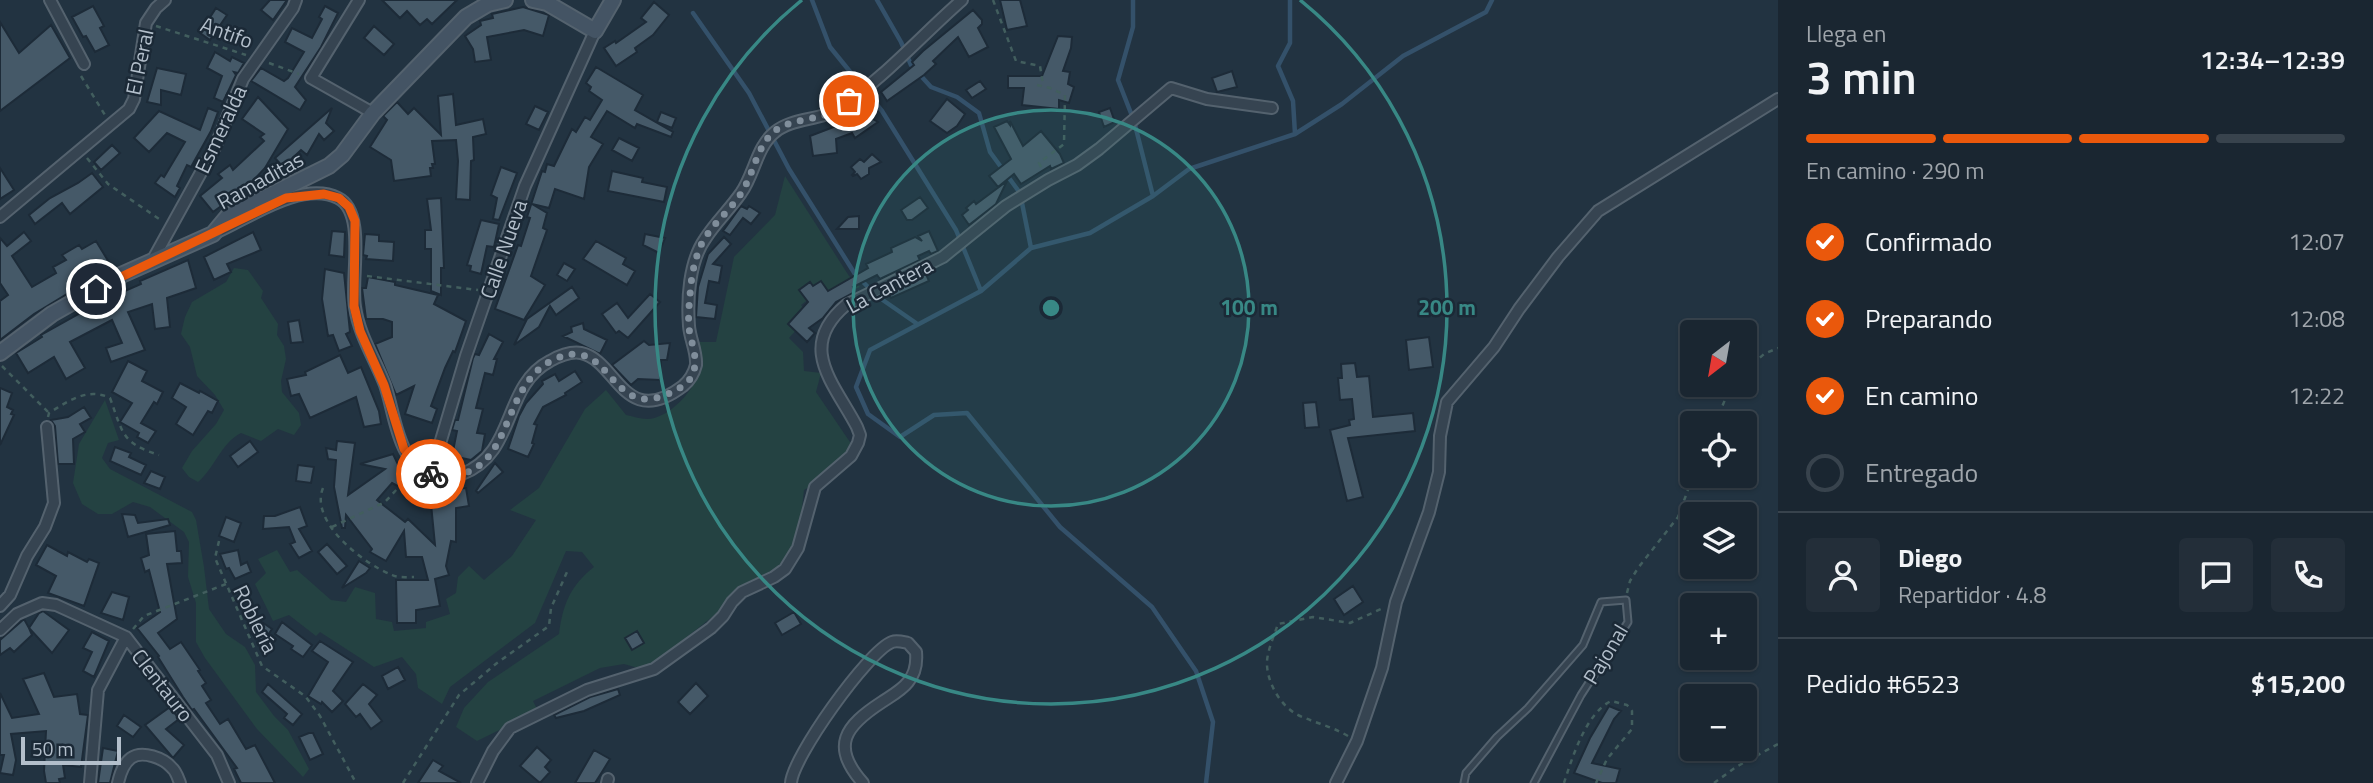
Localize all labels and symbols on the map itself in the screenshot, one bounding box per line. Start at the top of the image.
street label: Antifo [196,8,258,56]
street label: El Peral [116,26,162,98]
pin [819,71,879,131]
street label: Esmeralda [186,79,255,178]
street label: Ramaditas [211,143,309,217]
street label: Calle Nueva [471,195,535,303]
street label: La Cantera [840,249,938,321]
pin [66,259,126,319]
text: 100 m [1220,291,1278,323]
text: 200 m [1418,291,1476,323]
centre of rings [1039,296,1063,320]
north arrow [1680,320,1757,397]
courier [396,439,466,509]
street label: Roblería [226,579,287,659]
street label: Pajonal [1574,618,1636,690]
street label: Clentauro [124,642,202,728]
scale bar [21,734,121,766]

